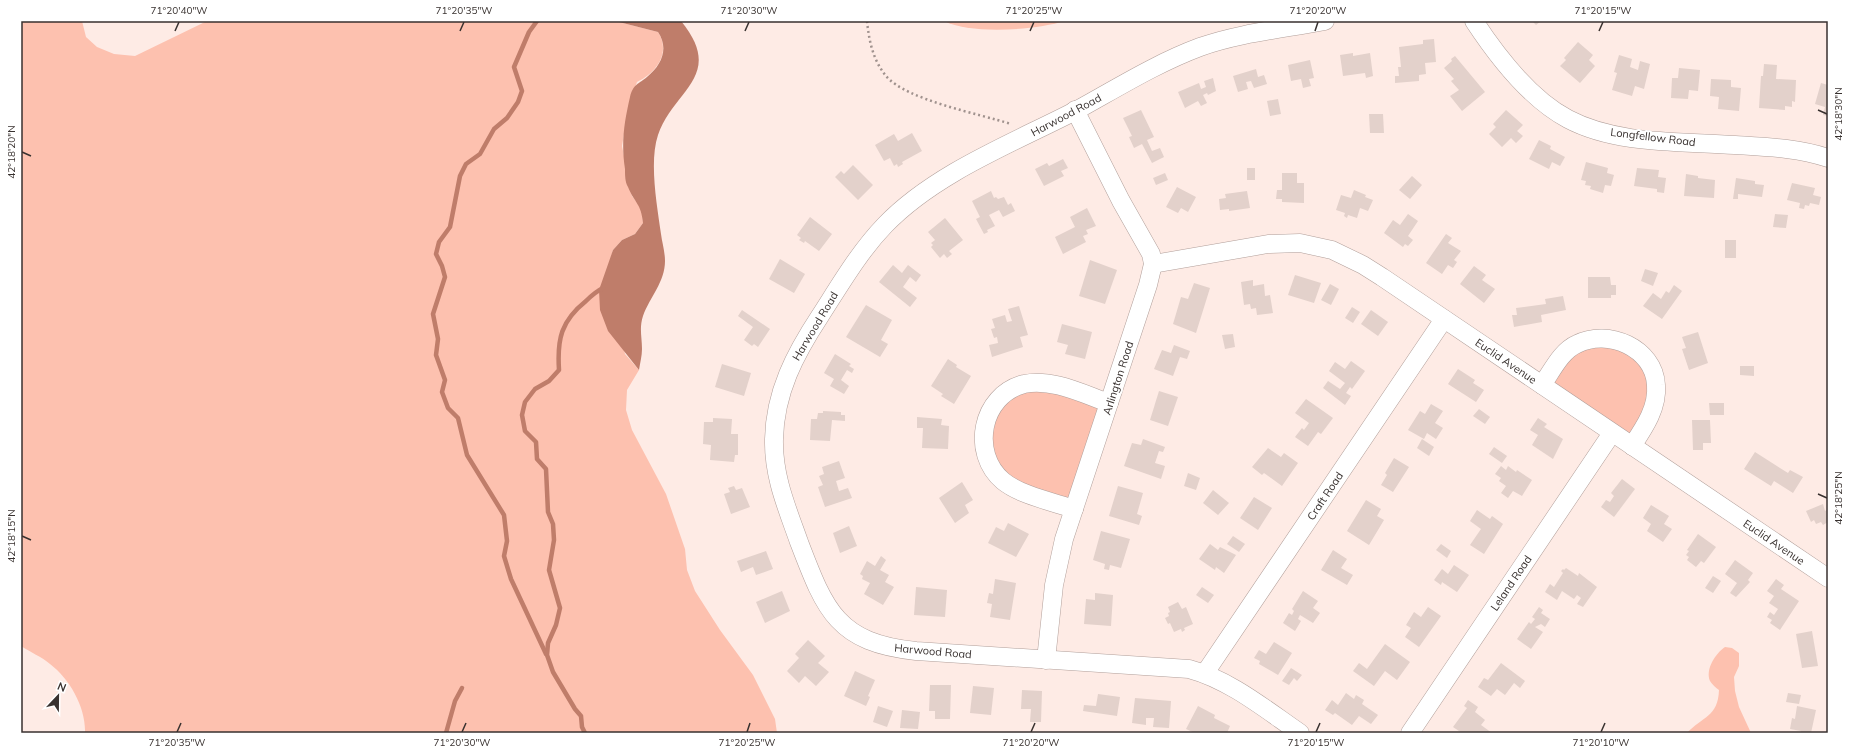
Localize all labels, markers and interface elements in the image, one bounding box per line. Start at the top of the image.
text: 71°20'40"W [151,4,207,17]
text: 71°20'35"W [436,4,492,17]
text: 71°20'30"W [721,4,777,17]
text: 71°20'25"W [1006,4,1062,17]
text: 71°20'20"W [1290,4,1346,17]
text: 71°20'15"W [1575,4,1631,17]
text: 42°18'30"N [1832,87,1845,141]
street label: Harwood Road [1028,91,1104,139]
text: 42°18'20"N [5,125,18,179]
street label: Longfellow Road [1610,125,1696,149]
street label: Harwood Road [789,289,841,363]
street label: Euclid Avenue [1473,335,1539,387]
street label: Arlington Road [1099,339,1137,417]
street label: Craft Road [1304,469,1346,523]
text: 42°18'25"N [1832,471,1845,525]
text: 42°18'15"N [5,509,18,563]
street label: Euclid Avenue [1741,516,1807,568]
street label: Leland Road [1487,553,1535,613]
street label: Harwood Road [894,641,972,661]
north arrow [38,676,78,716]
text: N [55,679,68,695]
text: 71°20'35"W [149,736,205,749]
text: 71°20'30"W [434,736,490,749]
text: 71°20'25"W [719,736,775,749]
text: 71°20'20"W [1003,736,1059,749]
text: 71°20'15"W [1288,736,1344,749]
text: 71°20'10"W [1573,736,1629,749]

